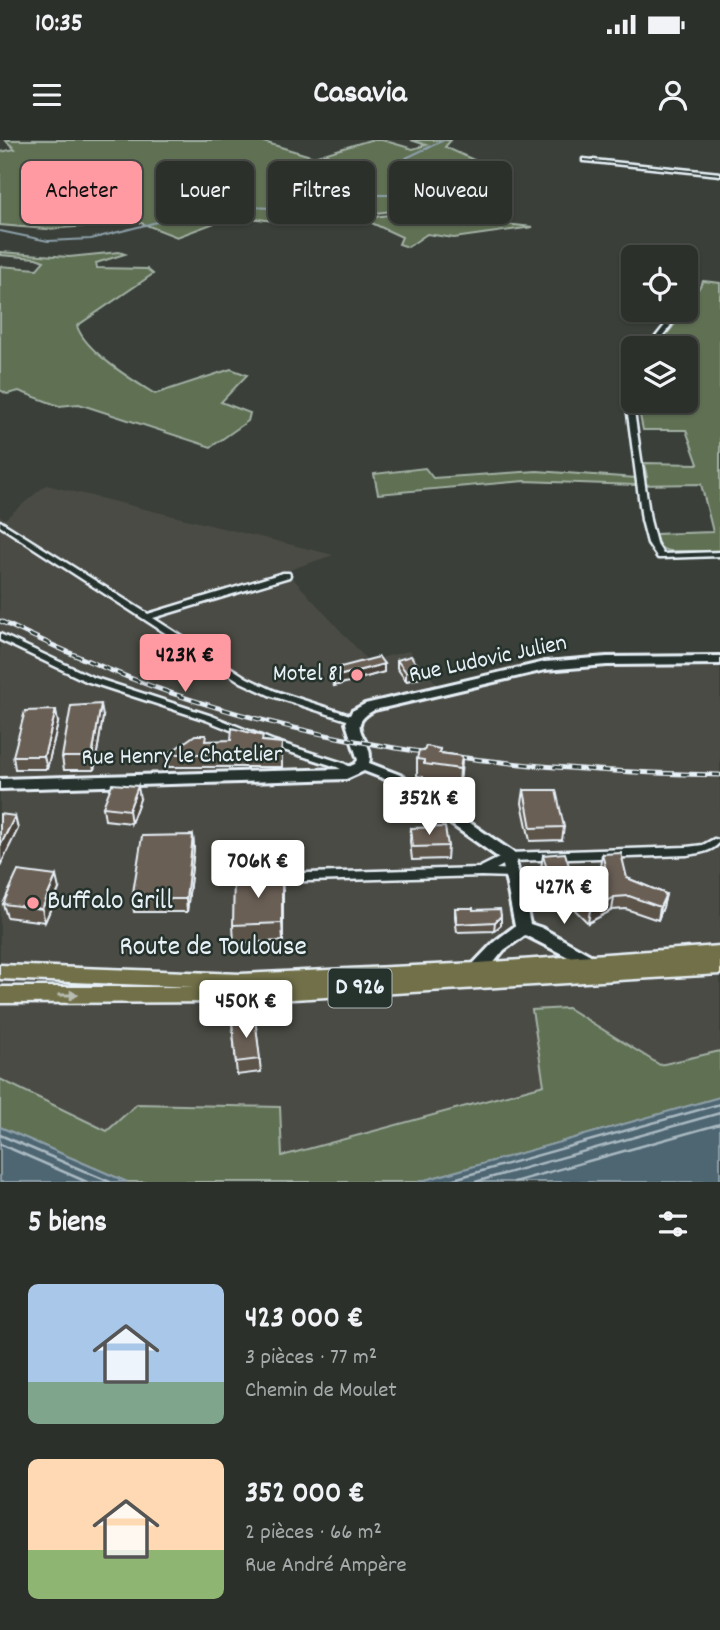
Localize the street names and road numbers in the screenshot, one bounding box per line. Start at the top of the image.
street label: Rue Ludovic Julien [406,627,570,693]
street label: Rue Henry le Chatelier [81,738,283,776]
street label: Route de Toulouse [119,929,307,969]
road number: D 926 [328,968,392,1008]

